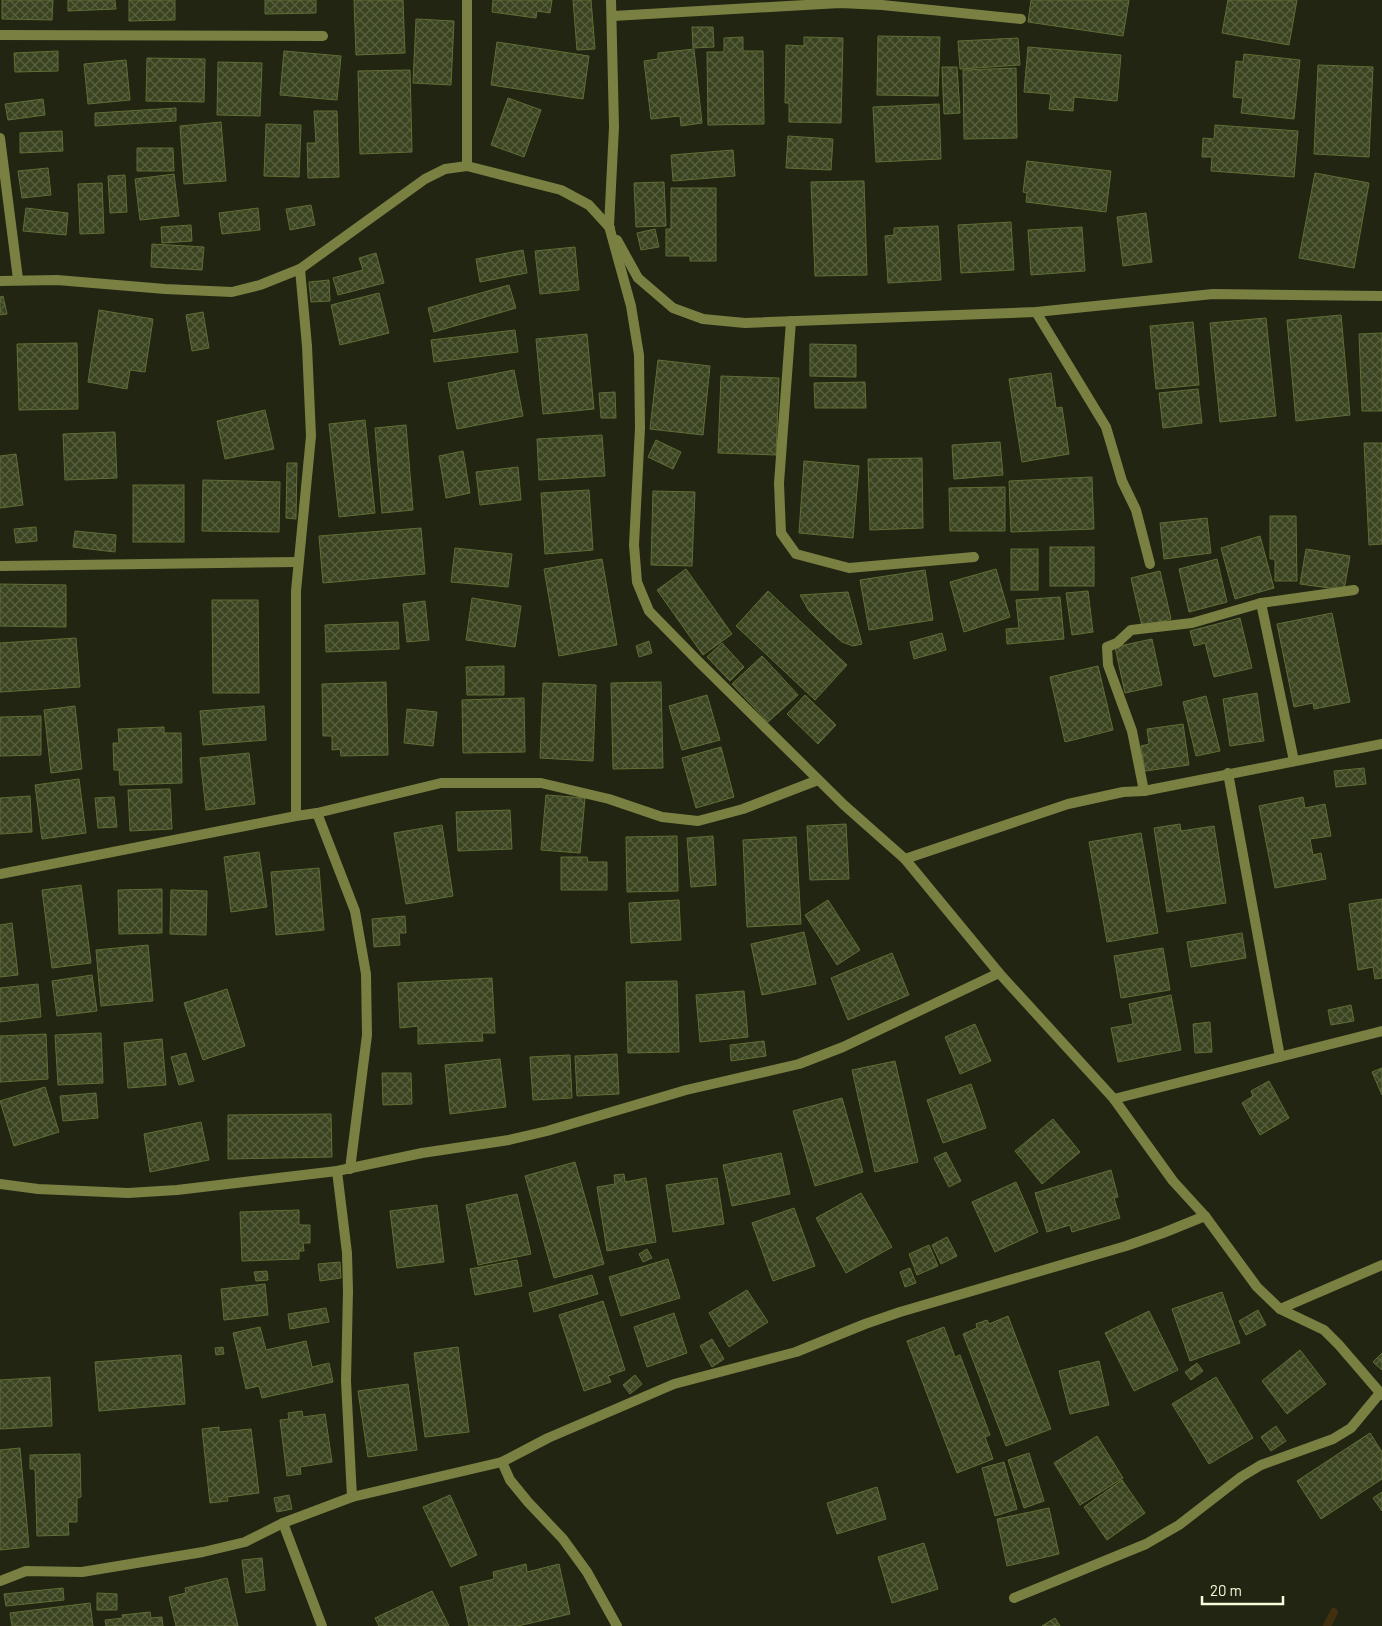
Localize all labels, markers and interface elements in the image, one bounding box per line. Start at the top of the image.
scale bar [1202,1574,1283,1606]
text: 20 m [1210,1581,1242,1599]

